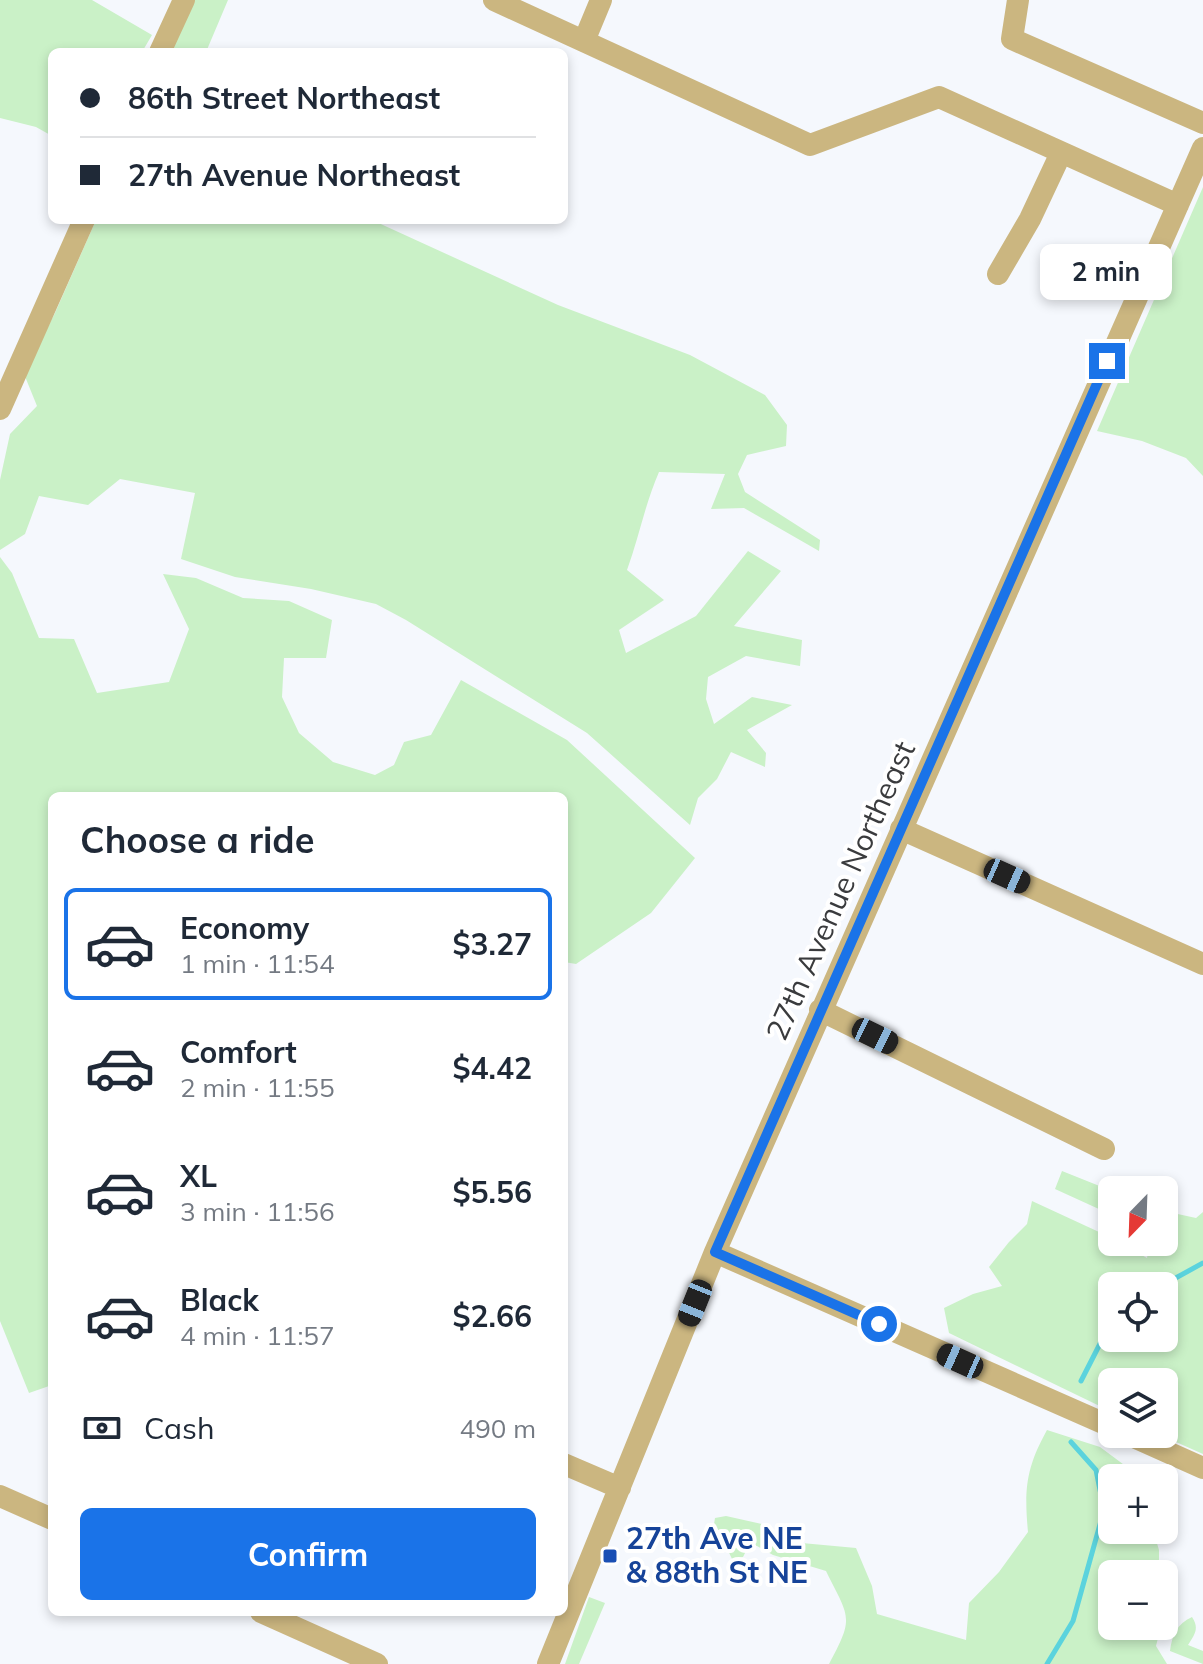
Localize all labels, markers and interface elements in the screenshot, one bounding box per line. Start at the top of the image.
text: 86th Street Northeast [128,79,440,117]
text: 27th Avenue Northeast [128,156,460,194]
callout: 2 min [1041,245,1173,301]
text: 2 min [1072,255,1140,288]
route end [1089,343,1125,379]
street label: 27th Avenue Northeast [757,735,923,1046]
text: Choose a ride [80,817,314,862]
car [980,855,1034,897]
icon: car [84,908,156,980]
text: Economy [180,909,309,947]
text: $3.27 [453,925,532,963]
text: 1 min · 11:54 [180,947,335,980]
car [848,1015,902,1057]
icon: car [84,1032,156,1104]
text: Comfort [180,1033,297,1071]
text: $4.42 [453,1049,532,1087]
text: 2 min · 11:55 [180,1071,335,1104]
icon: car [84,1156,156,1228]
text: XL [180,1157,217,1195]
text: $5.56 [453,1173,532,1211]
north arrow [1098,1176,1178,1256]
map controls [1098,1176,1178,1640]
text: 3 min · 11:56 [180,1195,335,1228]
button: locate [1098,1272,1178,1352]
car [675,1276,715,1330]
icon: car [84,1280,156,1352]
text: Black [180,1281,259,1319]
text: $2.66 [453,1297,532,1335]
route start [861,1306,897,1342]
text: 4 min · 11:57 [180,1319,335,1352]
car [933,1340,987,1382]
button: layers [1098,1368,1178,1448]
icon: cash [80,1406,124,1450]
text: Cash [144,1409,215,1447]
text: 490 m [460,1412,536,1445]
button: + [1098,1464,1178,1544]
button: Confirm [80,1508,536,1600]
place label: 27th Ave NE & 88th St NE [626,1519,808,1591]
marker: 27th Ave NE & 88th St NE [601,1547,619,1565]
button: − [1098,1560,1178,1640]

